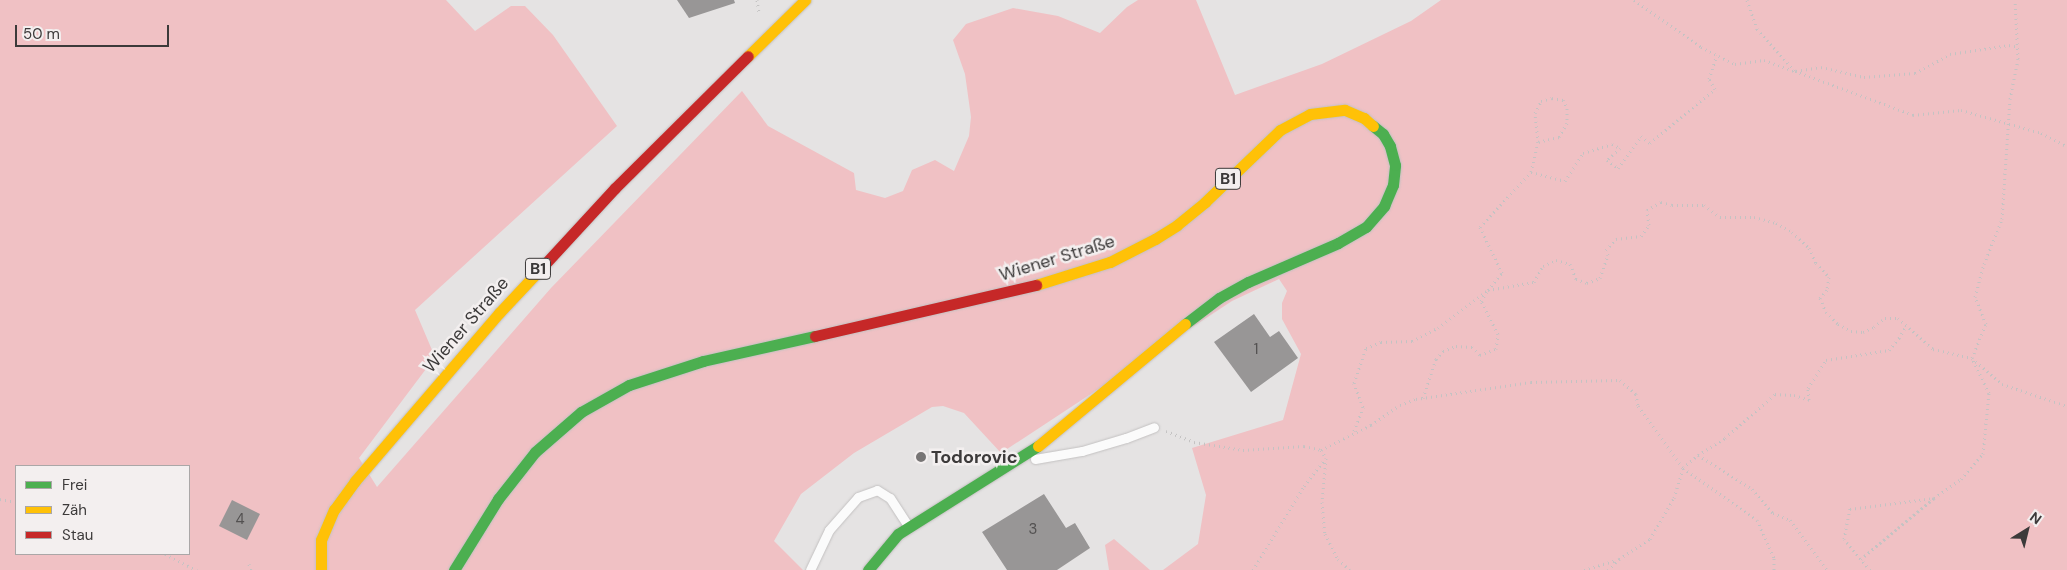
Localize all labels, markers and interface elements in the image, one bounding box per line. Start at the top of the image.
scale bar [18,15,171,47]
text: 50 m [23,24,60,44]
road number: B1 [1214,165,1242,192]
street label: Wiener Straße [997,230,1117,286]
road number: B1 [524,255,552,282]
street label: Wiener Straße [419,273,513,377]
house number: 1 [1254,341,1258,359]
place label: Todorovic [931,446,1018,468]
marker: Todorovic [915,451,927,463]
legend [15,465,190,555]
text: Frei [62,475,87,495]
text: Zäh [62,500,87,520]
north arrow [2002,505,2052,555]
text: N [2026,508,2045,528]
house number: 4 [235,511,245,529]
house number: 3 [1029,521,1037,539]
text: Stau [62,525,93,545]

